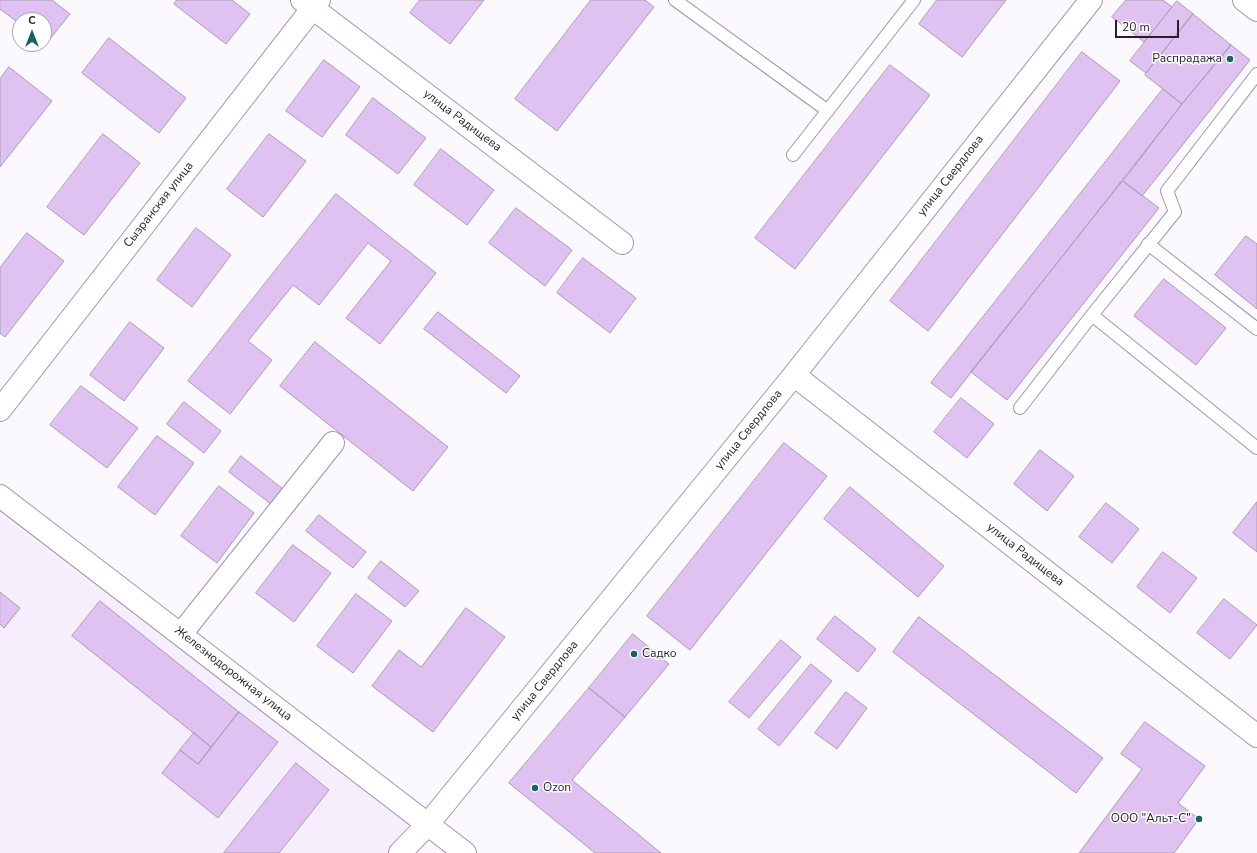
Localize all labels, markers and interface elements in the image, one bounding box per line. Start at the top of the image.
north arrow [12,12,52,52]
scale bar [1117,12,1181,38]
text: С [28,13,36,28]
text: 20 m [1122,19,1150,35]
place label: Распрадажа [1152,52,1222,66]
marker: Распрадажа [1225,54,1235,64]
street label: улица Радищева [420,87,504,155]
street label: улица Свердлова [915,133,987,219]
street label: Сызранская улица [121,159,197,251]
street label: улица Свердлова [712,387,786,473]
street label: улица Радищева [984,520,1066,590]
street label: Железнодорожная улица [171,624,295,724]
street label: улица Свердлова [508,638,582,724]
place label: Садко [642,647,677,661]
marker: Садко [629,649,639,659]
place label: Ozon [543,781,571,795]
marker: Ozon [530,783,540,793]
place label: ООО "Альт-С" [1111,812,1191,826]
marker: ООО "Альт-С" [1194,814,1204,824]

